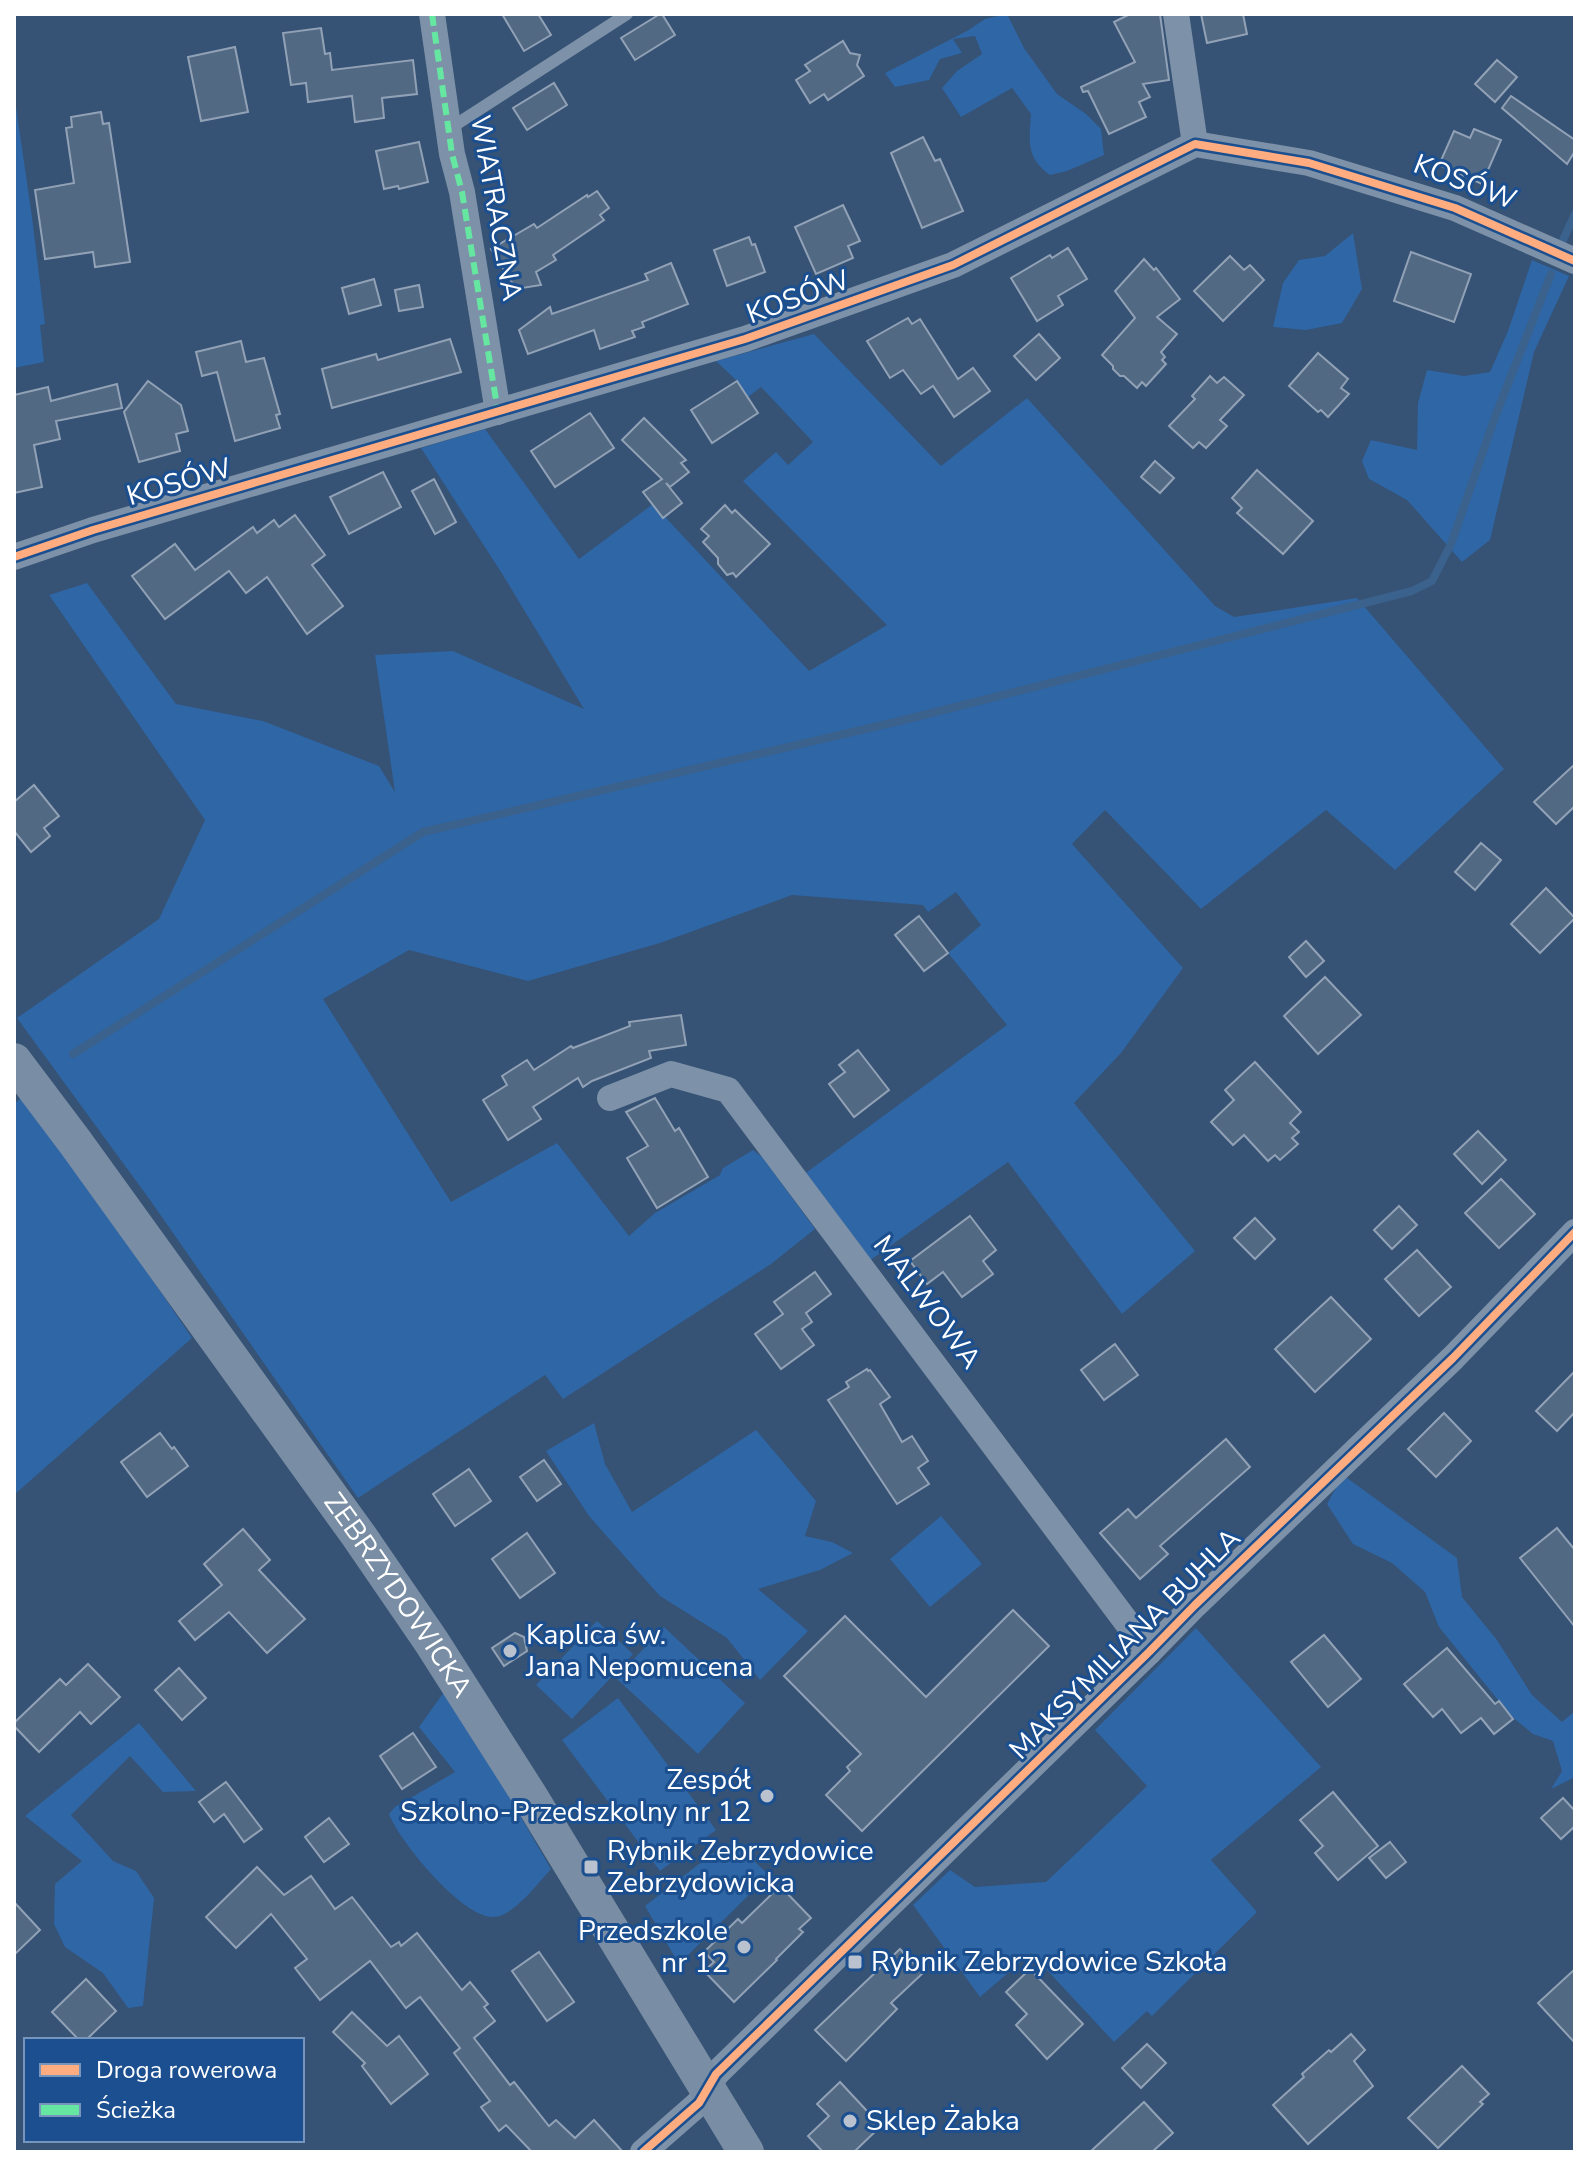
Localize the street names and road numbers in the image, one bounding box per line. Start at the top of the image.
street label: WIATRACZNA [461,112,531,304]
street label: KOSÓW [1408,145,1522,219]
street label: KOSÓW [741,261,855,333]
street label: KOSÓW [122,449,236,515]
street label: MALWOWA [864,1227,990,1377]
street label: ZEBRZYDOWICKA [315,1485,481,1705]
street label: MAKSYMILIANA BUHLA [1001,1520,1249,1768]

